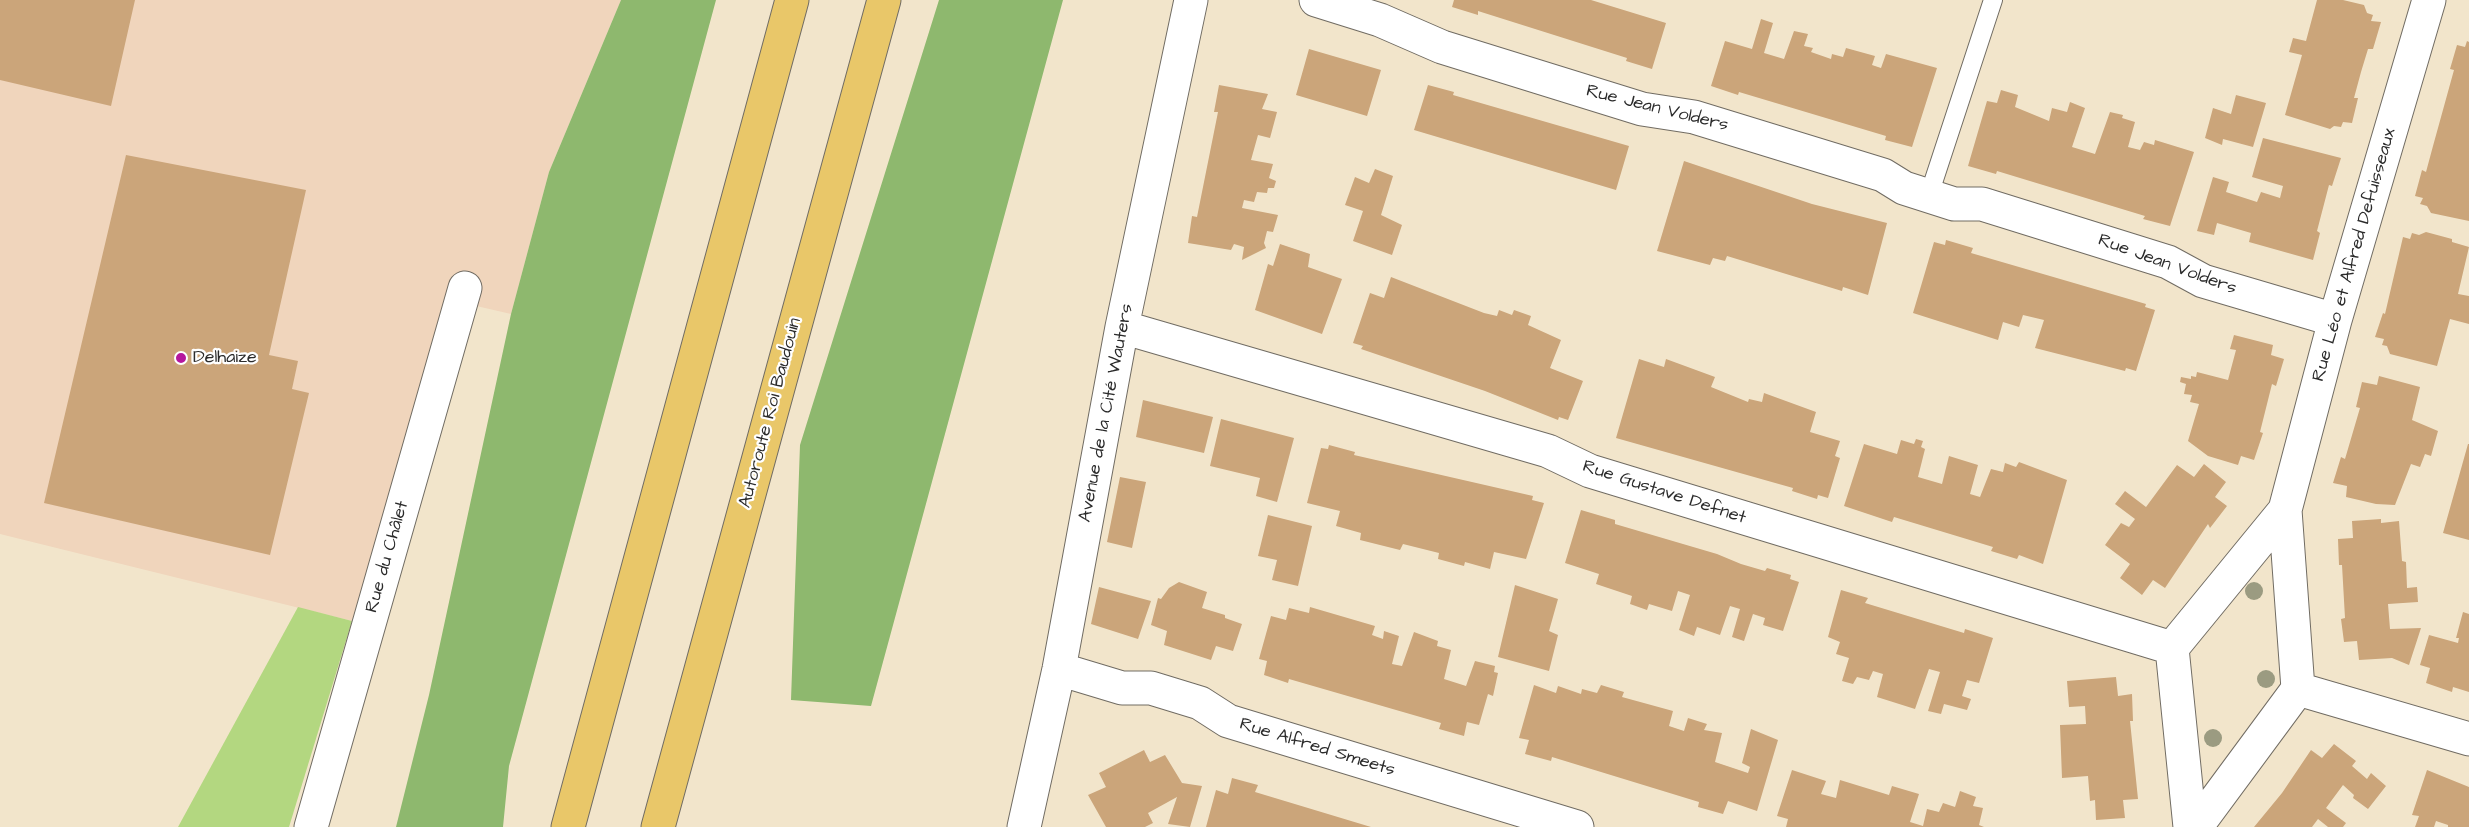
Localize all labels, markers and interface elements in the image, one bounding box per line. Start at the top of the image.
street label: Rue Jean Volders [1584,81,1730,137]
street label: Rue Léo et Alfred Defuisseaux [2308,126,2402,384]
street label: Rue Jean Volders [2095,230,2239,300]
street label: Avenue de la Cité Wauters [1075,302,1139,524]
street label: Autoroute Roi Baudouin [735,316,807,510]
place label: Delhaize [193,347,257,369]
marker: Delhaize [174,351,188,365]
street label: Rue Gustave Defnet [1580,456,1748,530]
street label: Rue du Châlet [362,499,414,615]
street label: Rue Alfred Smeets [1237,714,1397,782]

